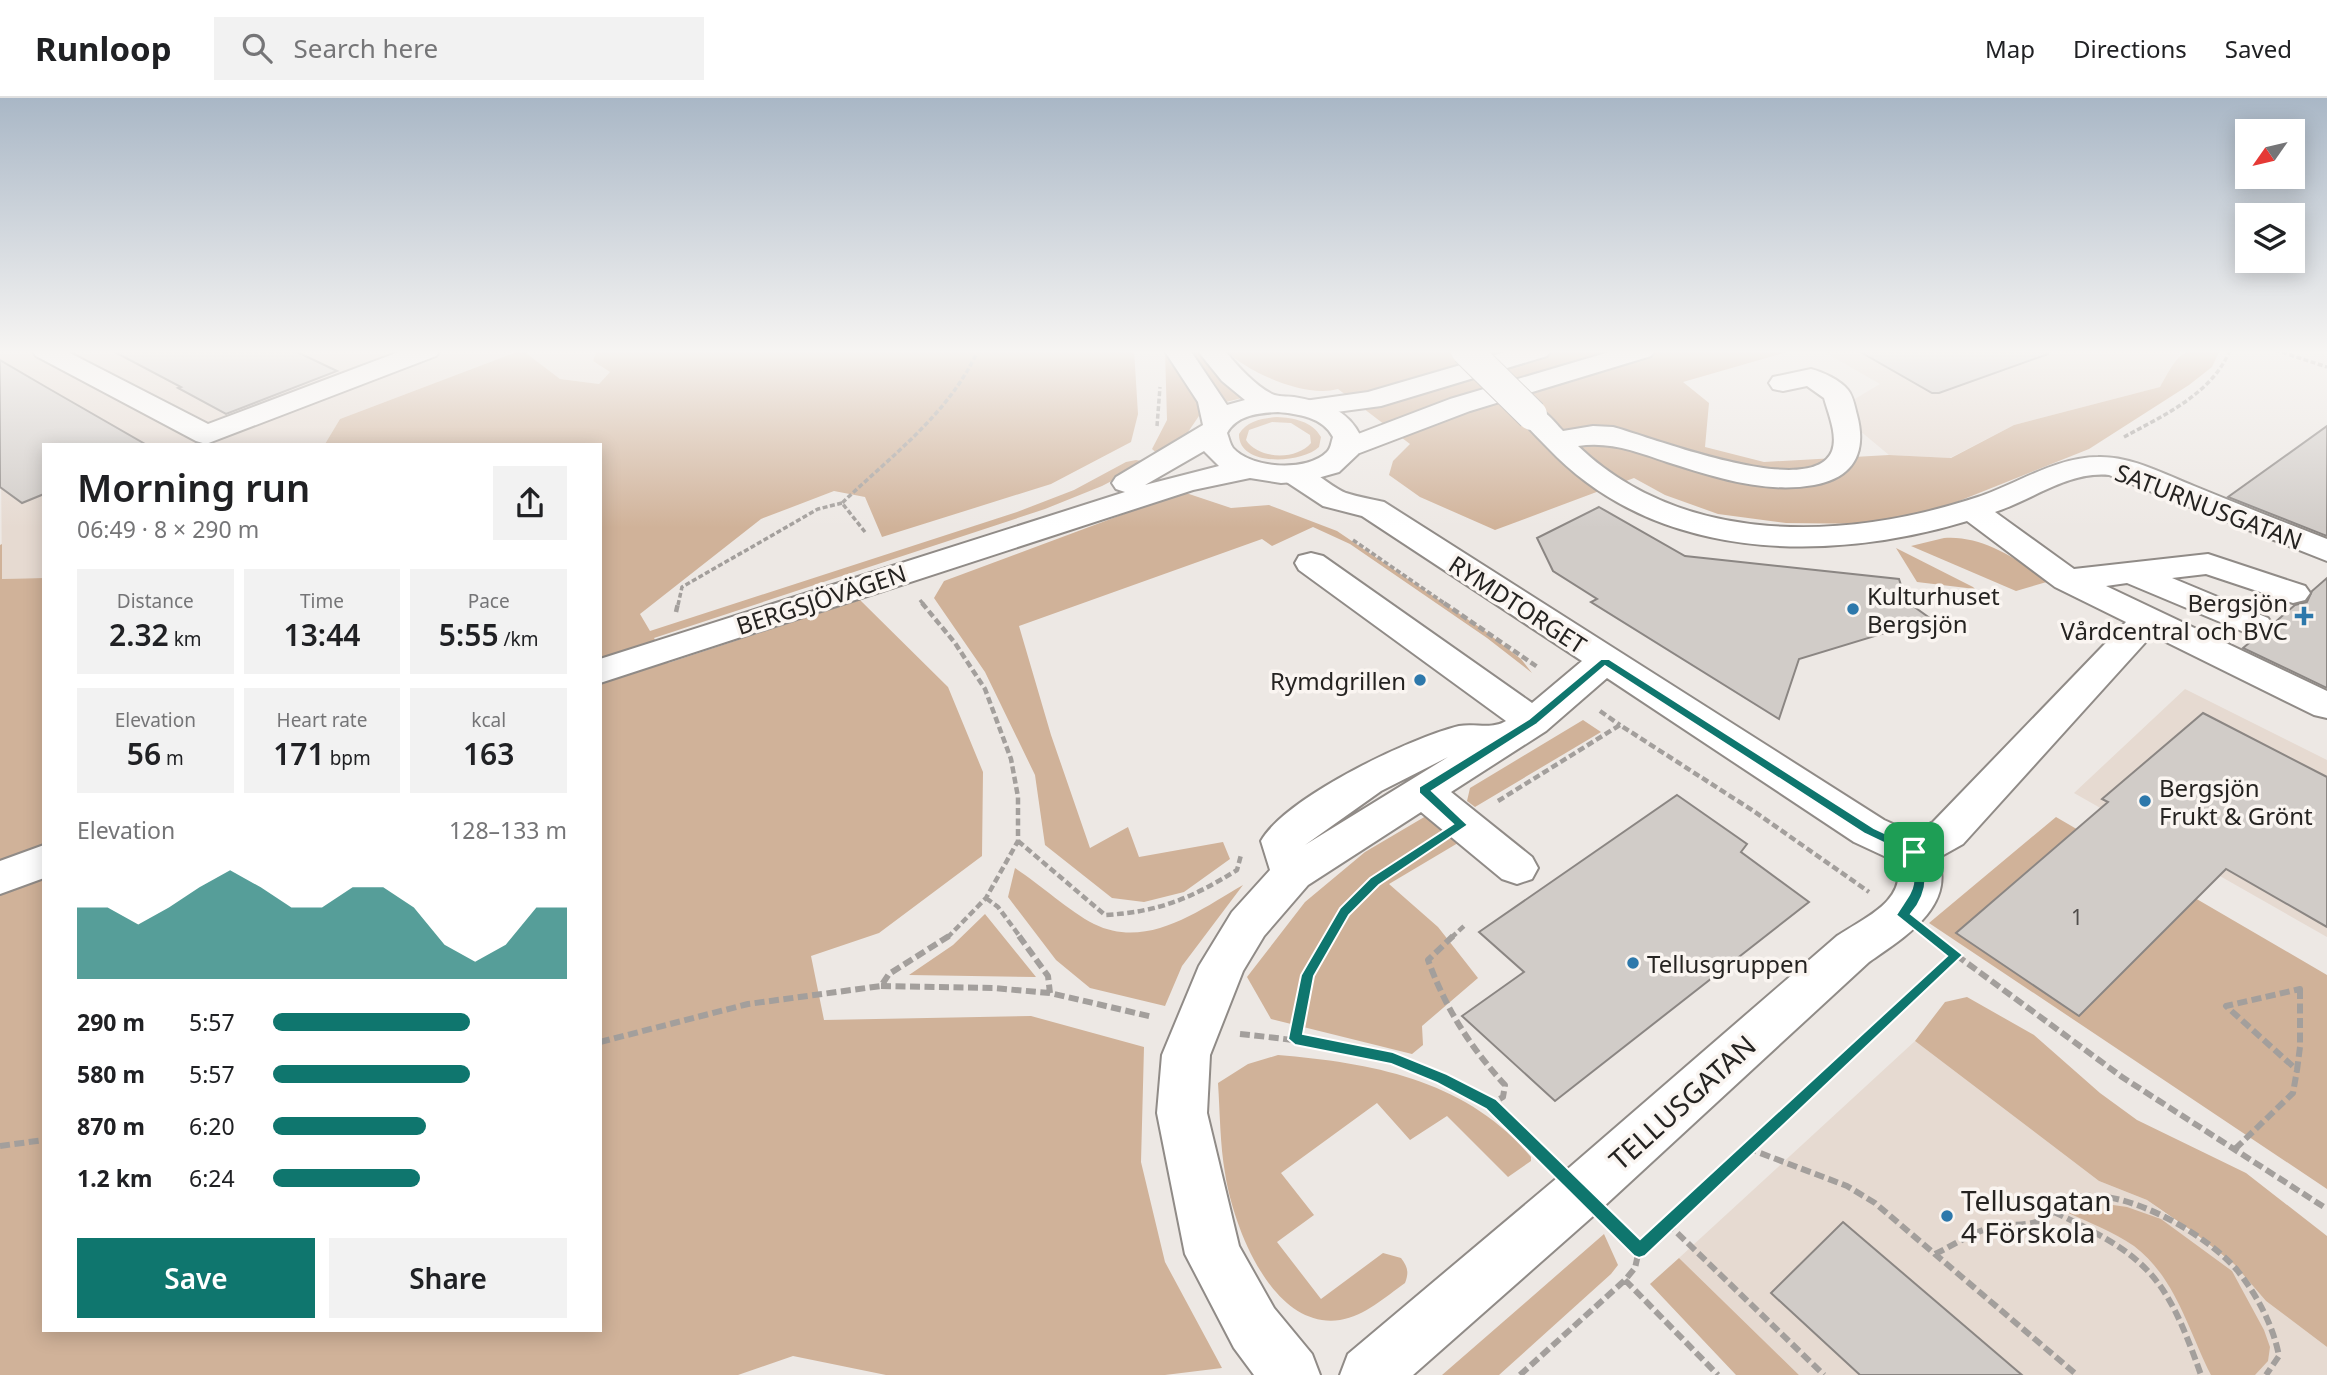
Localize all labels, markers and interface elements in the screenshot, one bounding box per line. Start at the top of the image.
search box [214,17,704,80]
text: Runloop [35,26,172,71]
icon: search [238,29,276,67]
text: Search here [294,30,438,66]
text: Map [1985,32,2035,65]
text: Directions [2073,32,2187,65]
text: Saved [2225,32,2292,65]
north arrow [2235,119,2305,189]
map controls [2235,119,2305,273]
button: layers [2235,203,2305,273]
street label: SATURNUSGATAN [2111,455,2307,557]
text: Morning run [77,461,310,513]
button: share [493,466,567,540]
text: 06:49 · 8 × 290 m [77,513,259,545]
street label: RYMDTORGET [1443,547,1594,661]
street label: BERGSJÖVÄGEN [732,556,910,642]
place label: Kulturhuset Bergsjön [1867,579,2000,640]
place label: Bergsjön Vårdcentral och BVC [2061,586,2288,647]
text: Distance [117,588,194,614]
text: Time [300,588,344,614]
text: Pace [468,588,510,614]
marker: Kulturhuset Bergsjön [1845,601,1861,617]
marker: Bergsjön Vårdcentral och BVC [2294,606,2314,626]
text: 2.32 [109,614,169,655]
text: 13:44 [284,614,360,655]
text: 5:55 [439,614,499,655]
text: km [169,626,202,652]
text: /km [499,626,539,652]
place label: Rymdgrillen [1270,664,1406,697]
marker: Rymdgrillen [1412,672,1428,688]
text: Elevation [115,707,196,733]
text: Heart rate [277,707,367,733]
text: kcal [471,707,506,733]
text: 56 [127,733,161,774]
text: 171 [273,733,325,774]
text: 163 [463,733,514,774]
text: m [161,745,184,771]
text: bpm [325,745,371,771]
place label: Bergsjön Frukt & Grönt [2159,771,2313,832]
marker: Bergsjön Frukt & Grönt [2137,793,2153,809]
text: Elevation [77,814,175,846]
text: 128–133 m [449,814,567,846]
pin [1884,822,1944,882]
icon: arrive [1895,833,1933,871]
house number: 1 [2071,903,2083,931]
place label: Tellusgruppen [1647,947,1808,980]
marker: Tellusgruppen [1625,955,1641,971]
text: 290 m [77,1006,145,1038]
text: 5:57 [189,1006,235,1038]
street label: TELLUSGATAN [1600,1026,1764,1178]
text: 580 m [77,1058,145,1090]
text: 5:57 [189,1058,235,1090]
text: 870 m [77,1110,145,1142]
text: 6:20 [189,1110,235,1142]
text: 1.2 km [77,1162,152,1194]
text: 6:24 [189,1162,235,1194]
place label: Tellusgatan 4 Förskola [1961,1181,2112,1251]
marker: Tellusgatan 4 Förskola [1939,1208,1955,1224]
button: Save [77,1238,315,1318]
button: Share [329,1238,567,1318]

